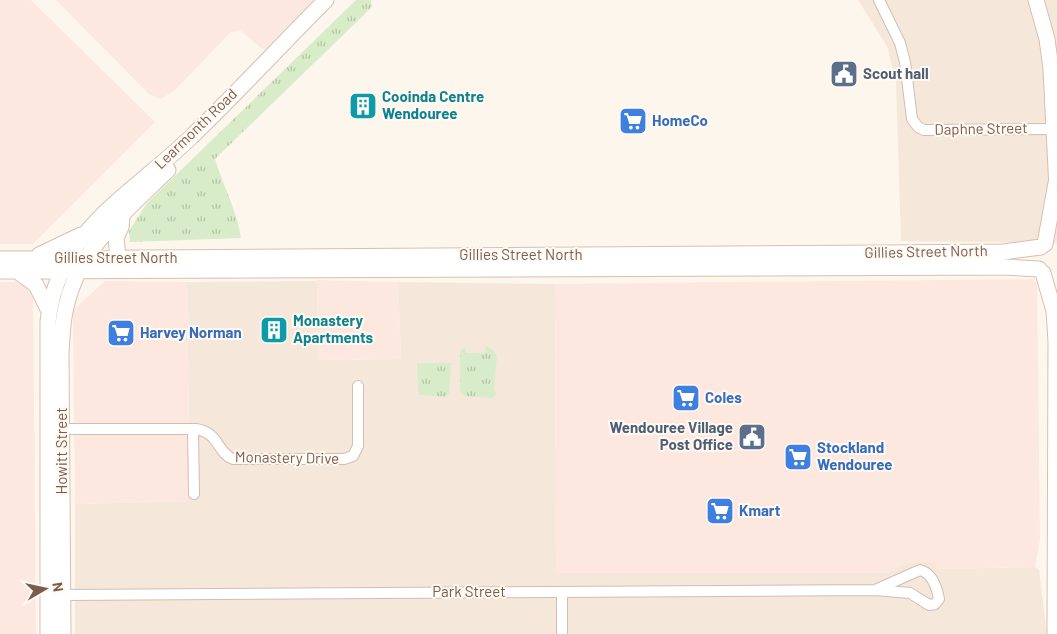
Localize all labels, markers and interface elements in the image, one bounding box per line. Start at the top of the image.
public building icon: Scout hall [829,59,859,89]
place label: Scout hall [863,64,929,82]
street label: Learmonth Road [150,84,240,172]
place label: Cooinda Centre Wendouree [382,87,484,122]
building icon: Cooinda Centre Wendouree [348,91,378,121]
supermarket icon: HomeCo [618,106,648,136]
place label: HomeCo [652,111,708,129]
street label: Daphne Street [934,118,1028,138]
street label: Gillies Street North [864,241,988,261]
street label: Gillies Street North [459,245,583,263]
street label: Gillies Street North [54,248,178,266]
place label: Monastery Apartments [293,311,374,346]
building icon: Monastery Apartments [259,315,289,345]
supermarket icon: Harvey Norman [106,318,136,348]
place label: Harvey Norman [140,323,242,341]
supermarket icon: Coles [671,383,701,413]
place label: Coles [705,388,742,406]
street label: Howitt Street [52,407,70,495]
place label: Wendouree Village Post Office [610,418,733,453]
public building icon: Wendouree Village Post Office [737,422,767,452]
place label: Stockland Wendouree [817,438,893,473]
supermarket icon: Stockland Wendouree [783,442,813,472]
street label: Monastery Drive [235,447,339,467]
supermarket icon: Kmart [705,496,735,526]
place label: Kmart [739,501,781,519]
north arrow [20,564,70,614]
text: N [49,581,67,593]
street label: Park Street [432,582,506,600]

